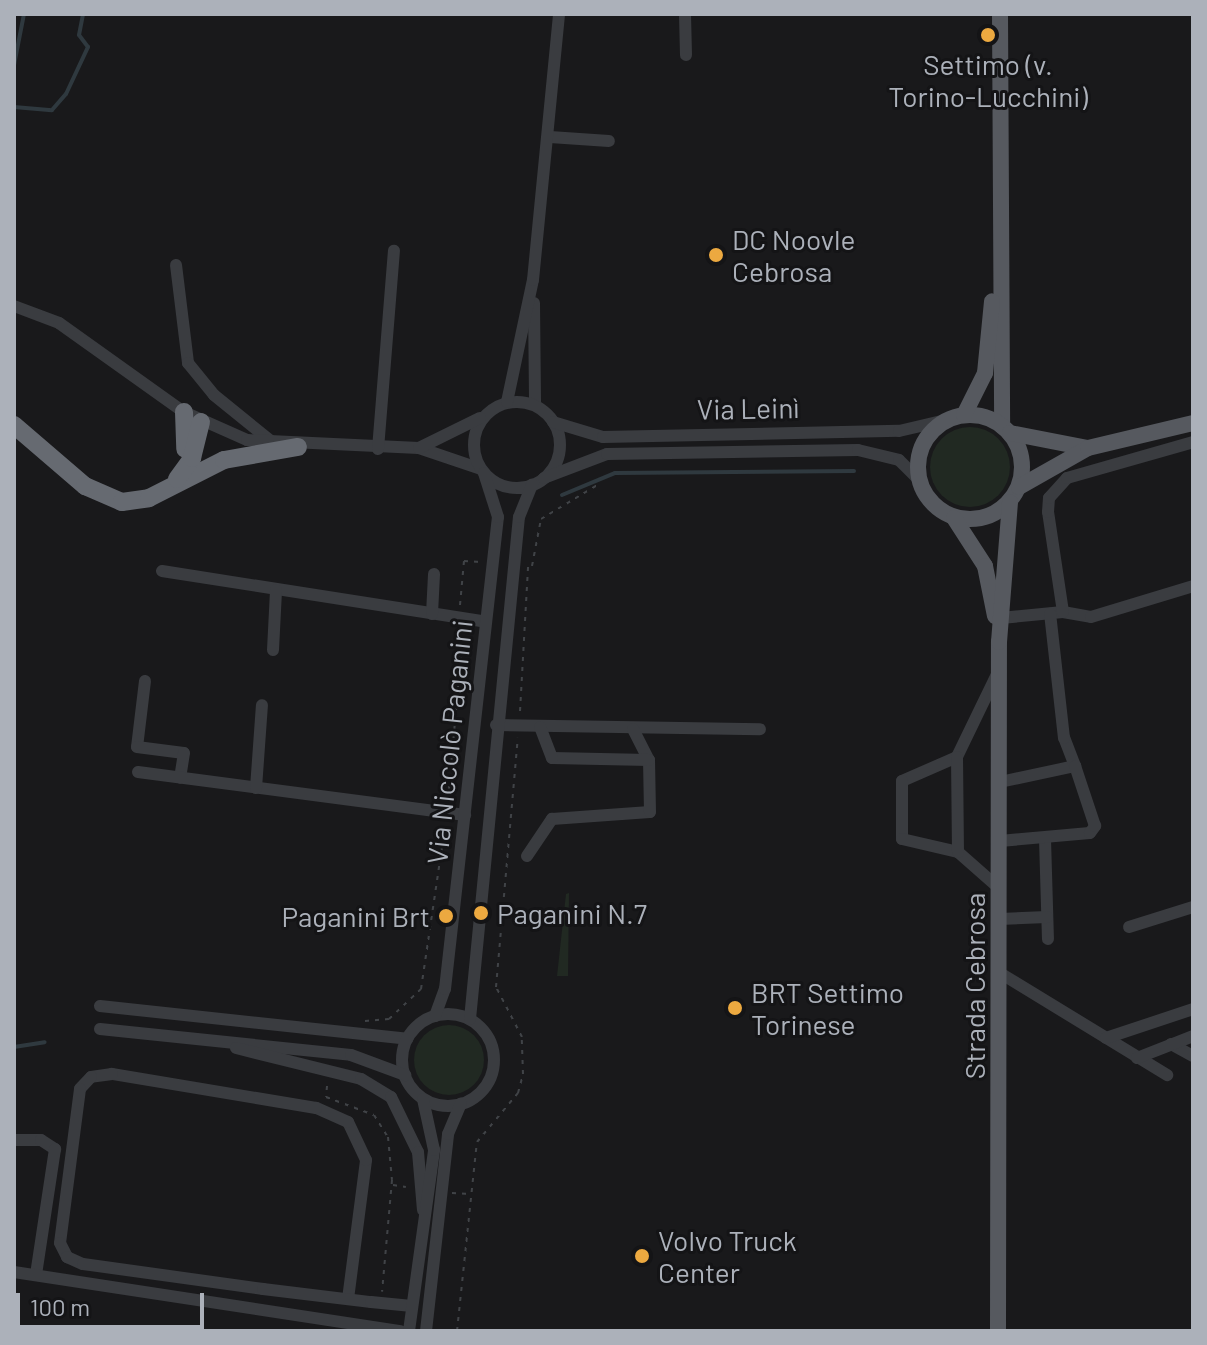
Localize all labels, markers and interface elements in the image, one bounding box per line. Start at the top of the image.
marker: Settimo (v. Torino-Lucchini) [979,26,997,44]
place label: Settimo (v. Torino-Lucchini) [888,47,1088,113]
place label: DC Noovle Cebrosa [732,222,855,288]
marker: DC Noovle Cebrosa [707,246,725,264]
street label: Via Leinì [696,390,800,426]
street label: Via Niccolò Paganini [419,618,479,866]
street label: Strada Cebrosa [957,893,991,1079]
place label: Paganini N.7 [497,896,647,930]
place label: Paganini Brt [282,899,430,933]
marker: Paganini N.7 [472,904,490,922]
marker: Paganini Brt [437,907,455,925]
place label: BRT Settimo Torinese [751,975,904,1041]
marker: BRT Settimo Torinese [726,999,744,1017]
place label: Volvo Truck Center [658,1223,797,1289]
marker: Volvo Truck Center [633,1247,651,1265]
scale bar [20,1277,208,1327]
text: 100 m [30,1292,90,1321]

